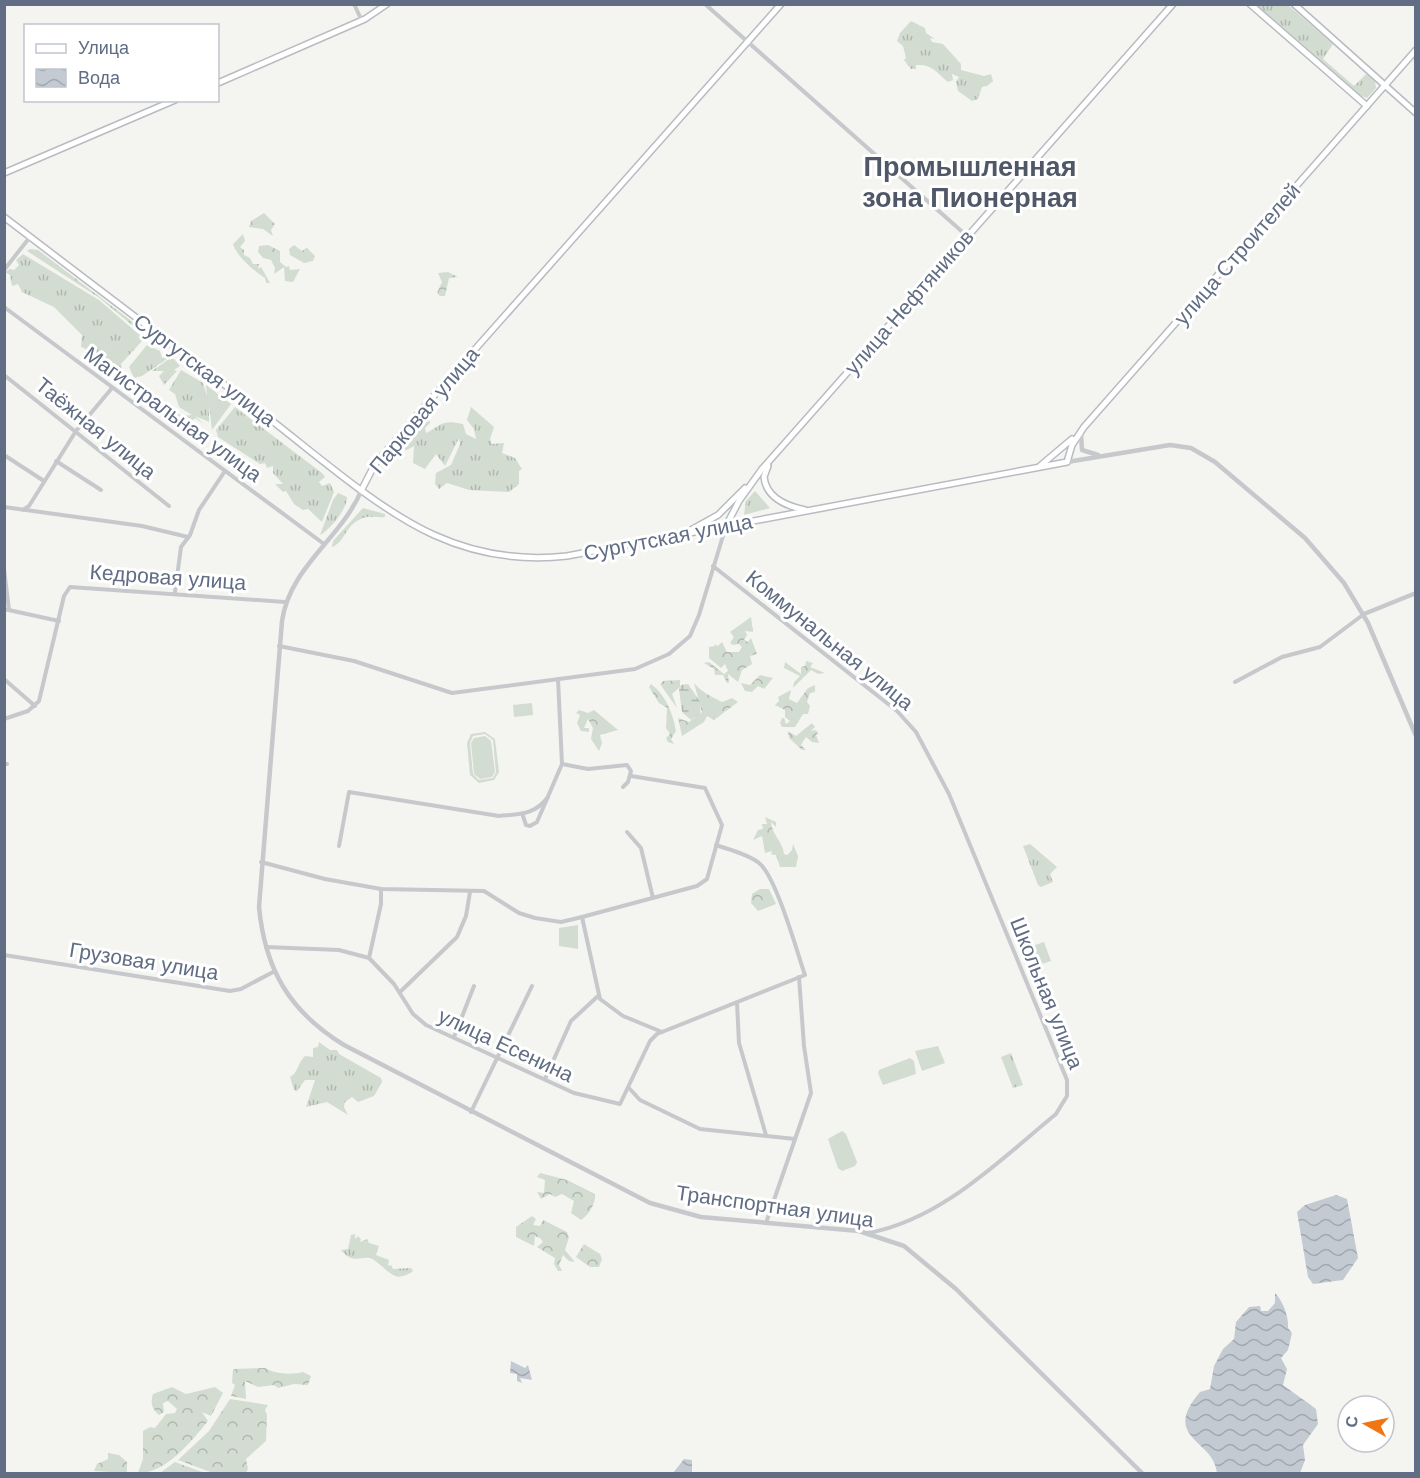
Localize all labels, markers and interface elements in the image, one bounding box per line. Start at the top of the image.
legend [24,24,219,102]
text: Улица [78,38,130,58]
text: Вода [78,68,121,88]
district label: Промышленная зона Пионерная [862,152,1078,213]
street label: улица Строителей [1169,179,1305,329]
street label: улица Нефтяников [840,225,978,379]
street label: Сургутская улица [130,309,281,431]
street label: Магистральная улица [80,342,266,486]
street label: Парковая улица [365,342,484,478]
street label: Таёжная улица [31,373,161,484]
street label: Сургутская улица [582,509,755,565]
street label: Кедровая улица [89,560,247,594]
street label: Коммунальная улица [742,566,918,715]
street label: Школьная улица [1006,914,1088,1072]
street label: Грузовая улица [68,938,221,984]
street label: улица Есенина [435,1004,577,1086]
street label: Транспортная улица [675,1181,876,1231]
north arrow [1336,1394,1396,1454]
text: С [1342,1414,1361,1429]

